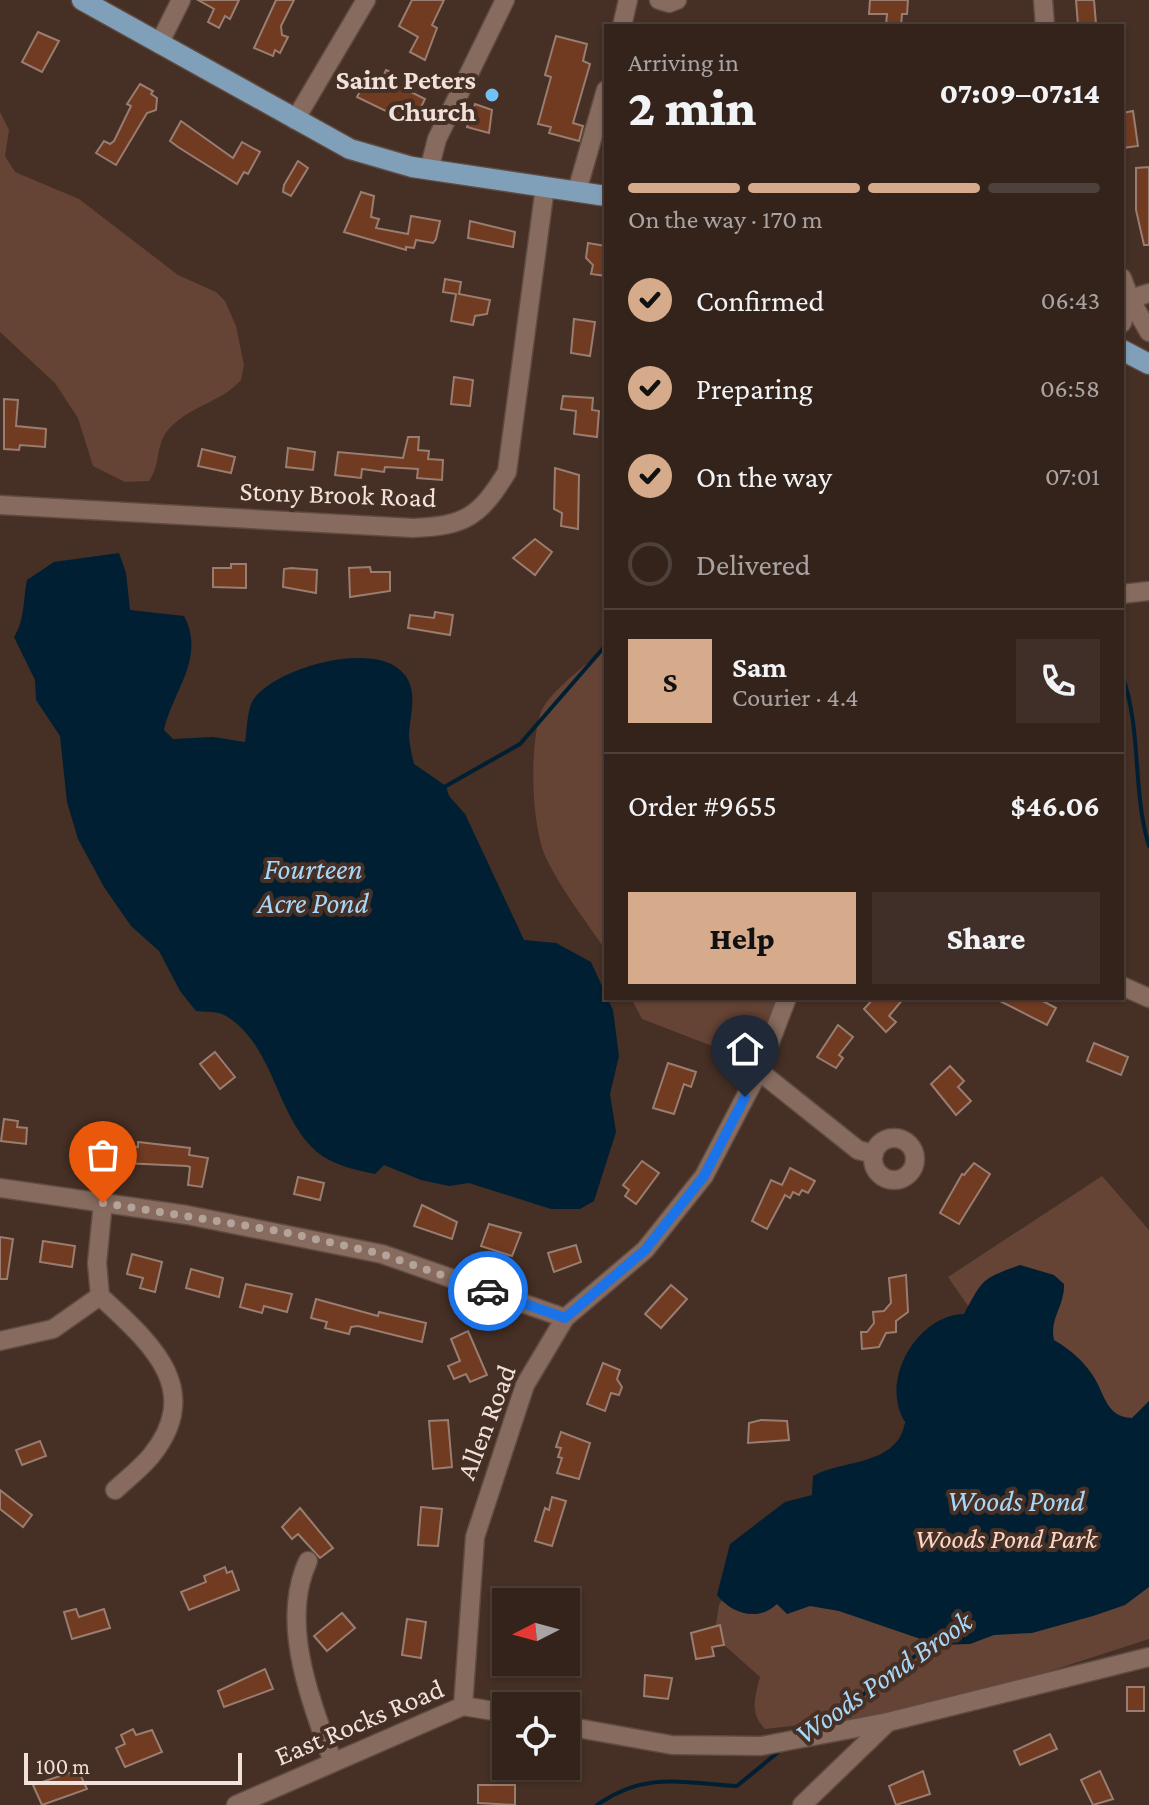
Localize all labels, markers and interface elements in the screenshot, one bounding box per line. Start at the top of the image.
text: Arriving in [628,48,739,77]
place label: Saint Peters Church [336,64,476,127]
text: 07:09–07:14 [939,76,1100,109]
text: 2 min [628,78,756,136]
marker: Saint Peters Church [483,86,501,104]
text: On the way · 170 m [628,205,823,234]
icon: check [628,278,672,322]
text: Confirmed [696,284,824,317]
text: 06:43 [1041,286,1100,315]
icon: check [628,366,672,410]
text: Preparing [696,372,813,405]
text: 06:58 [1040,374,1100,403]
icon: check [628,454,672,498]
text: On the way [696,460,832,493]
text: 07:01 [1045,462,1100,491]
street label: Stony Brook Road [239,475,437,513]
text: Delivered [696,548,811,581]
button: phone [1016,639,1100,723]
text: Sam [732,650,787,683]
text: S [663,665,678,698]
text: Courier · 4.4 [732,683,858,712]
text: Order #9655 [628,789,777,822]
text: $46.06 [1011,789,1100,822]
water label: Fourteen Acre Pond [255,852,369,919]
button: Help [628,892,856,984]
button: Share [872,892,1100,984]
pin [711,1015,779,1097]
icon: home [723,1027,767,1071]
pin [69,1121,137,1203]
icon: bag [81,1133,125,1177]
courier [448,1251,528,1331]
icon: car [466,1269,510,1313]
street label: Allen Road [450,1360,522,1484]
water label: Woods Pond [947,1484,1086,1517]
park label: Woods Pond Park [915,1523,1099,1554]
north arrow [492,1588,580,1676]
map controls [492,1588,580,1780]
water label: Woods Pond Brook [788,1603,979,1750]
street label: East Rocks Road [270,1672,448,1772]
button: locate [492,1692,580,1780]
scale bar [24,1749,242,1785]
text: 100 m [36,1754,90,1779]

